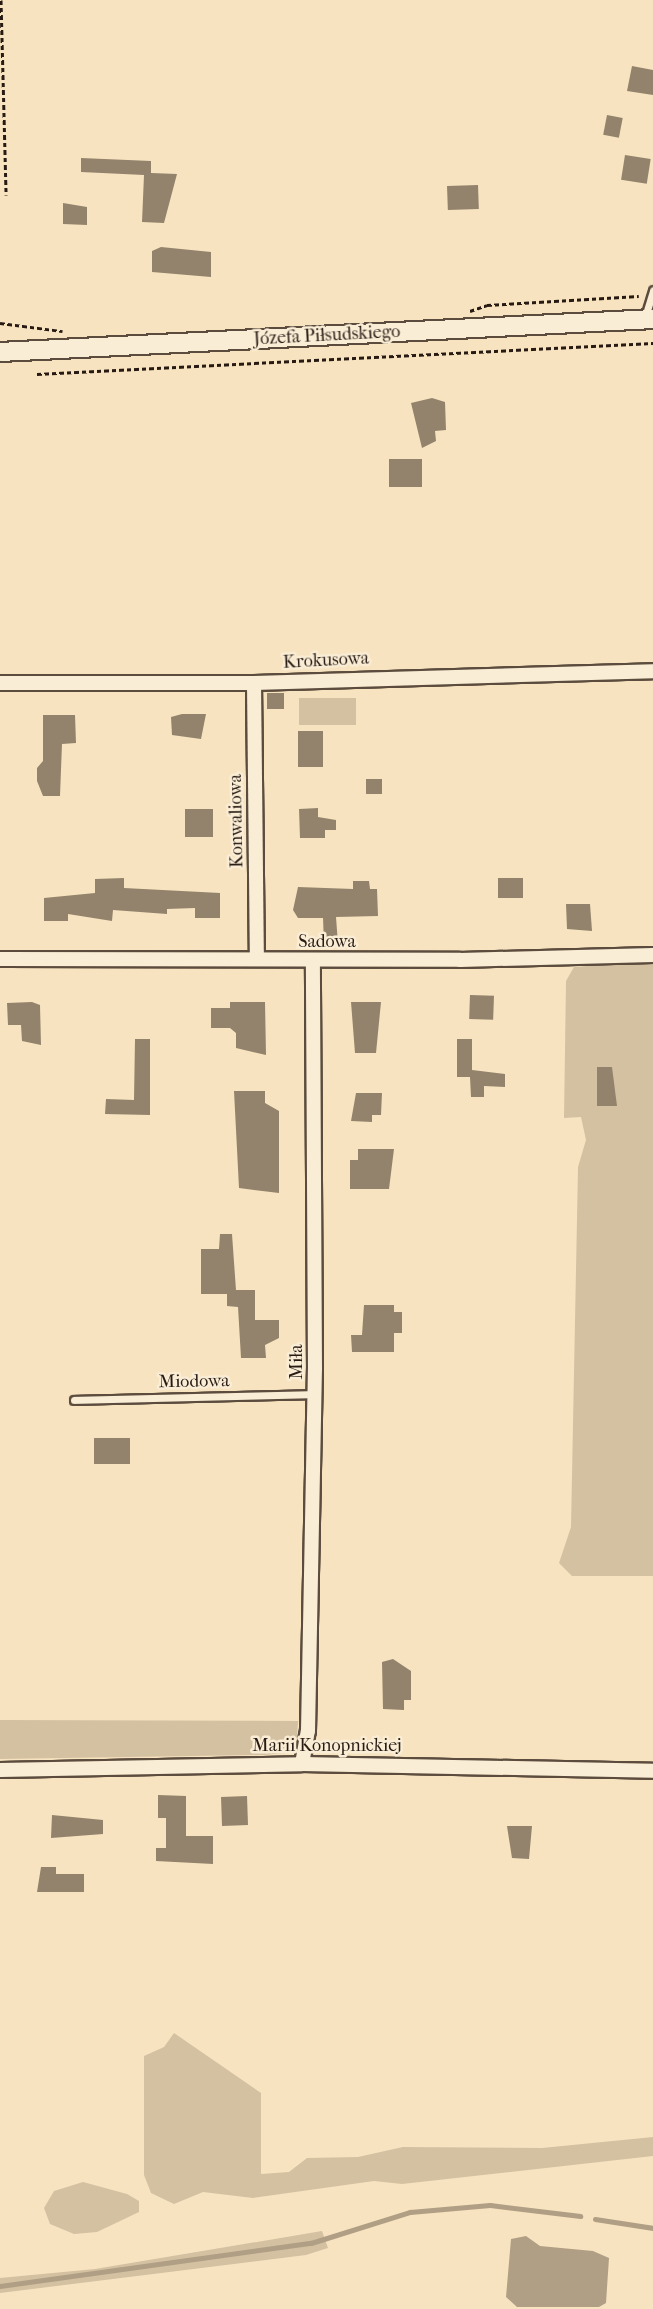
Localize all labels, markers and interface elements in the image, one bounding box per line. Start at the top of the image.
street label: Józefa Piłsudskiego [253,321,401,351]
street label: Krokusowa [282,648,370,674]
street label: Konwaliowa [225,774,249,868]
street label: Sadowa [298,931,356,953]
street label: Miła [286,1344,308,1380]
street label: Miodowa [158,1371,230,1393]
street label: Marii Konopnickiej [252,1735,402,1757]

